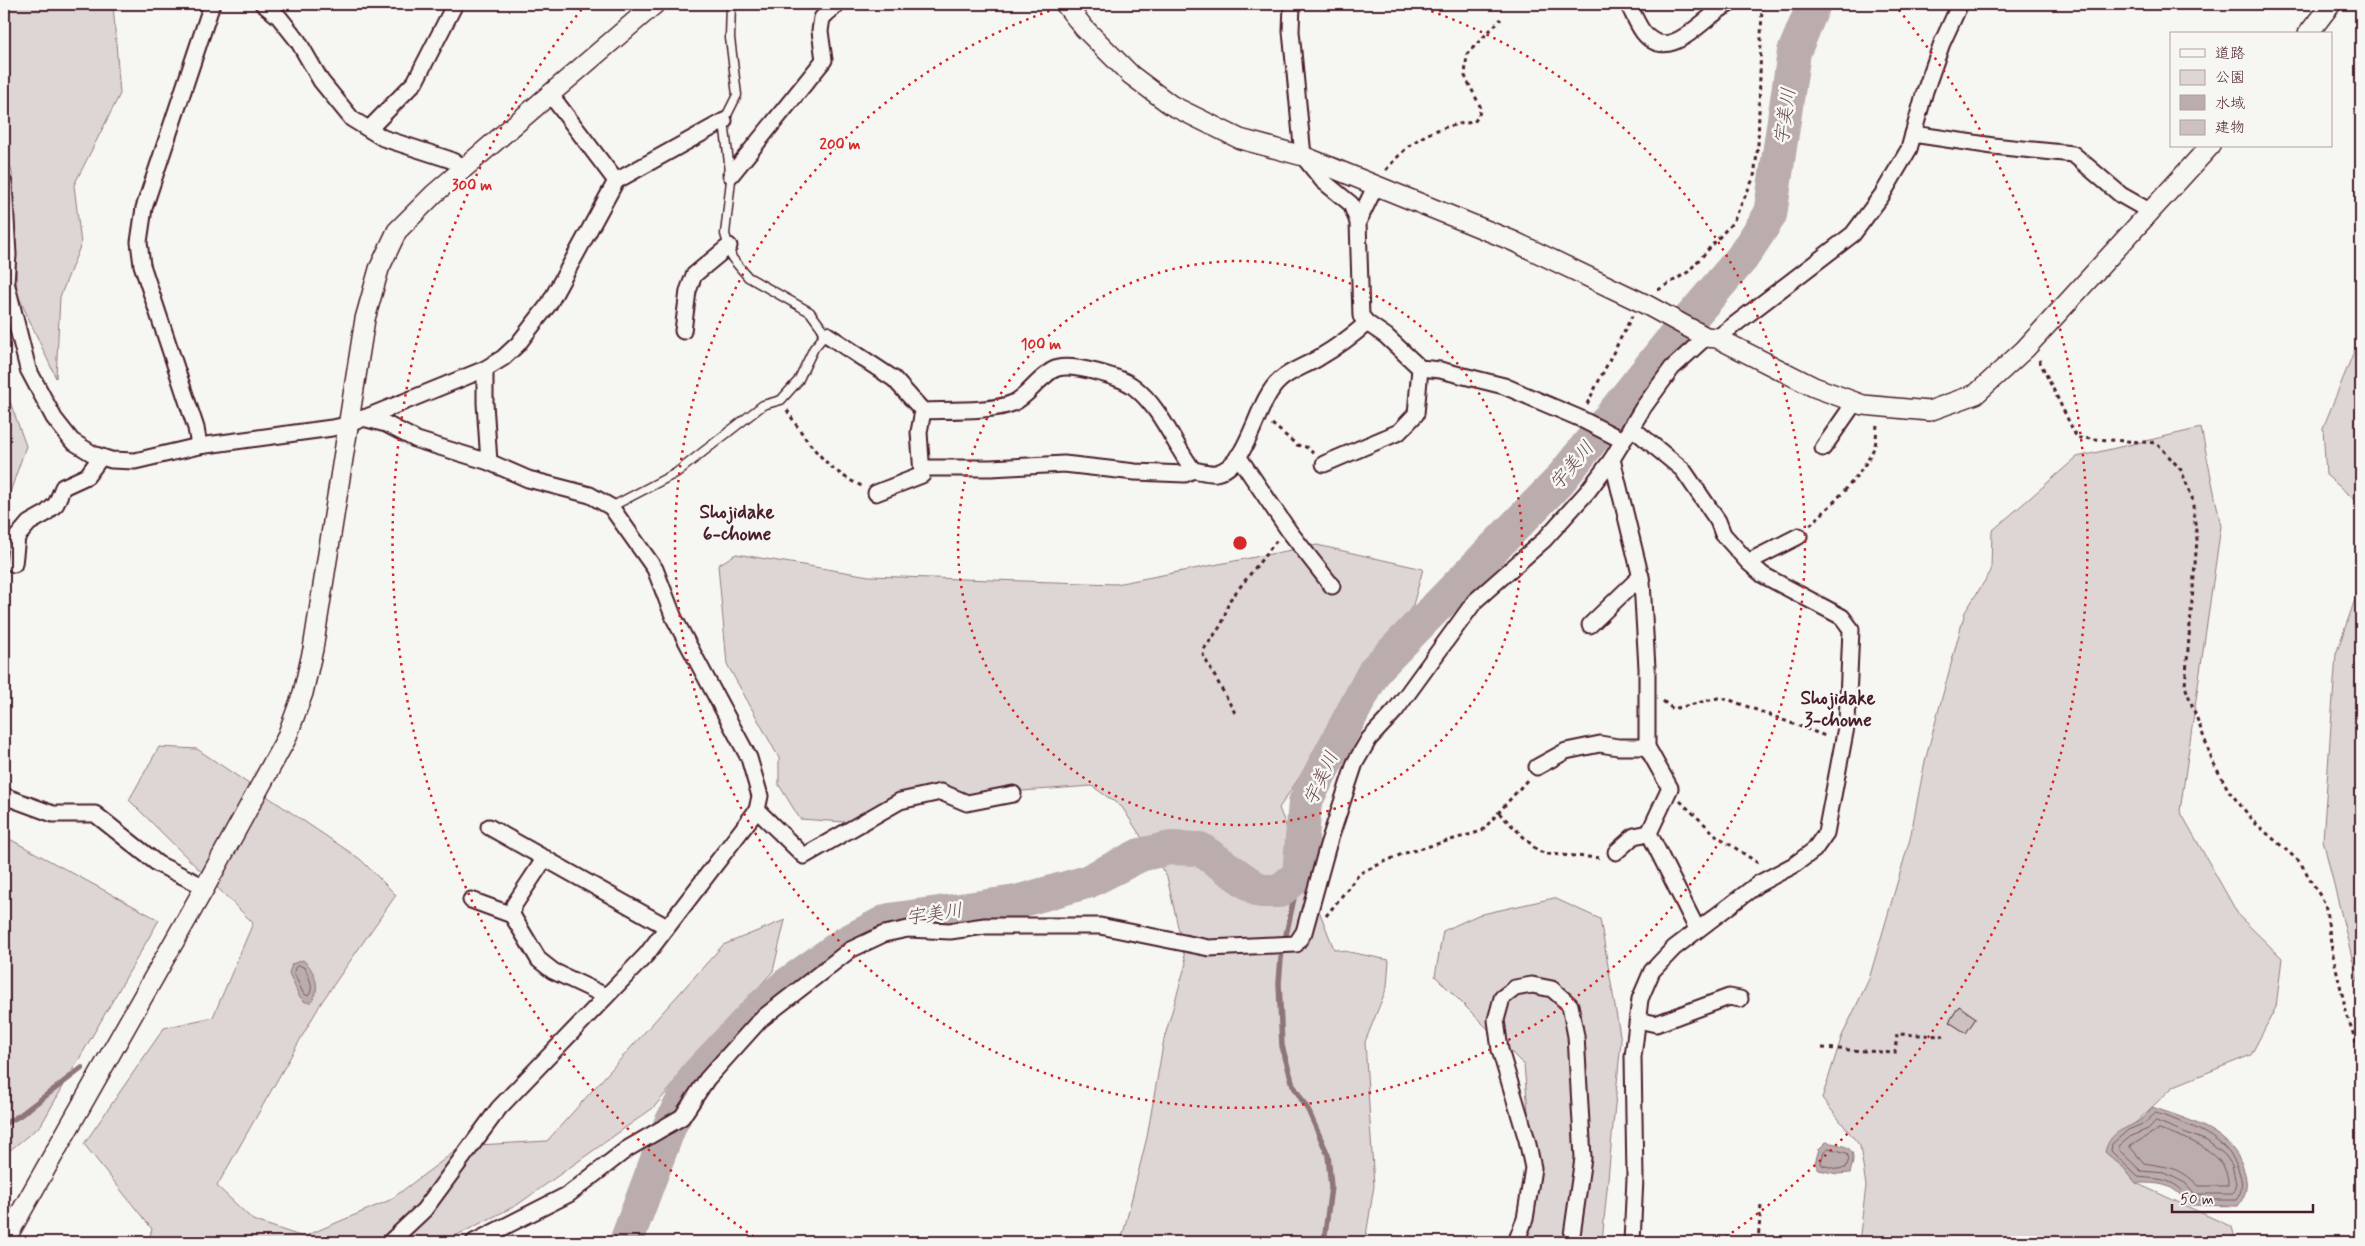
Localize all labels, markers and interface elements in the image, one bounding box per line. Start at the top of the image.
legend [2170,32,2332,148]
text: 道路 [2215,44,2245,64]
text: 公園 [2215,68,2245,88]
water label: 宇美川 [1769,86,1802,146]
text: 水域 [2215,94,2245,114]
text: 建物 [2215,118,2245,138]
text: 200 m [820,135,861,155]
text: 300 m [452,176,492,196]
text: 100 m [1021,335,1061,355]
water label: 宇美川 [1544,436,1600,496]
district label: Shojidake 6-chome [699,500,775,547]
centre of rings [1231,534,1249,552]
district label: Shojidake 3-chome [1800,686,1876,733]
water label: 宇美川 [1298,748,1345,810]
water label: 宇美川 [904,898,964,931]
scale bar [2172,1181,2314,1213]
text: 50 m [2180,1190,2214,1210]

